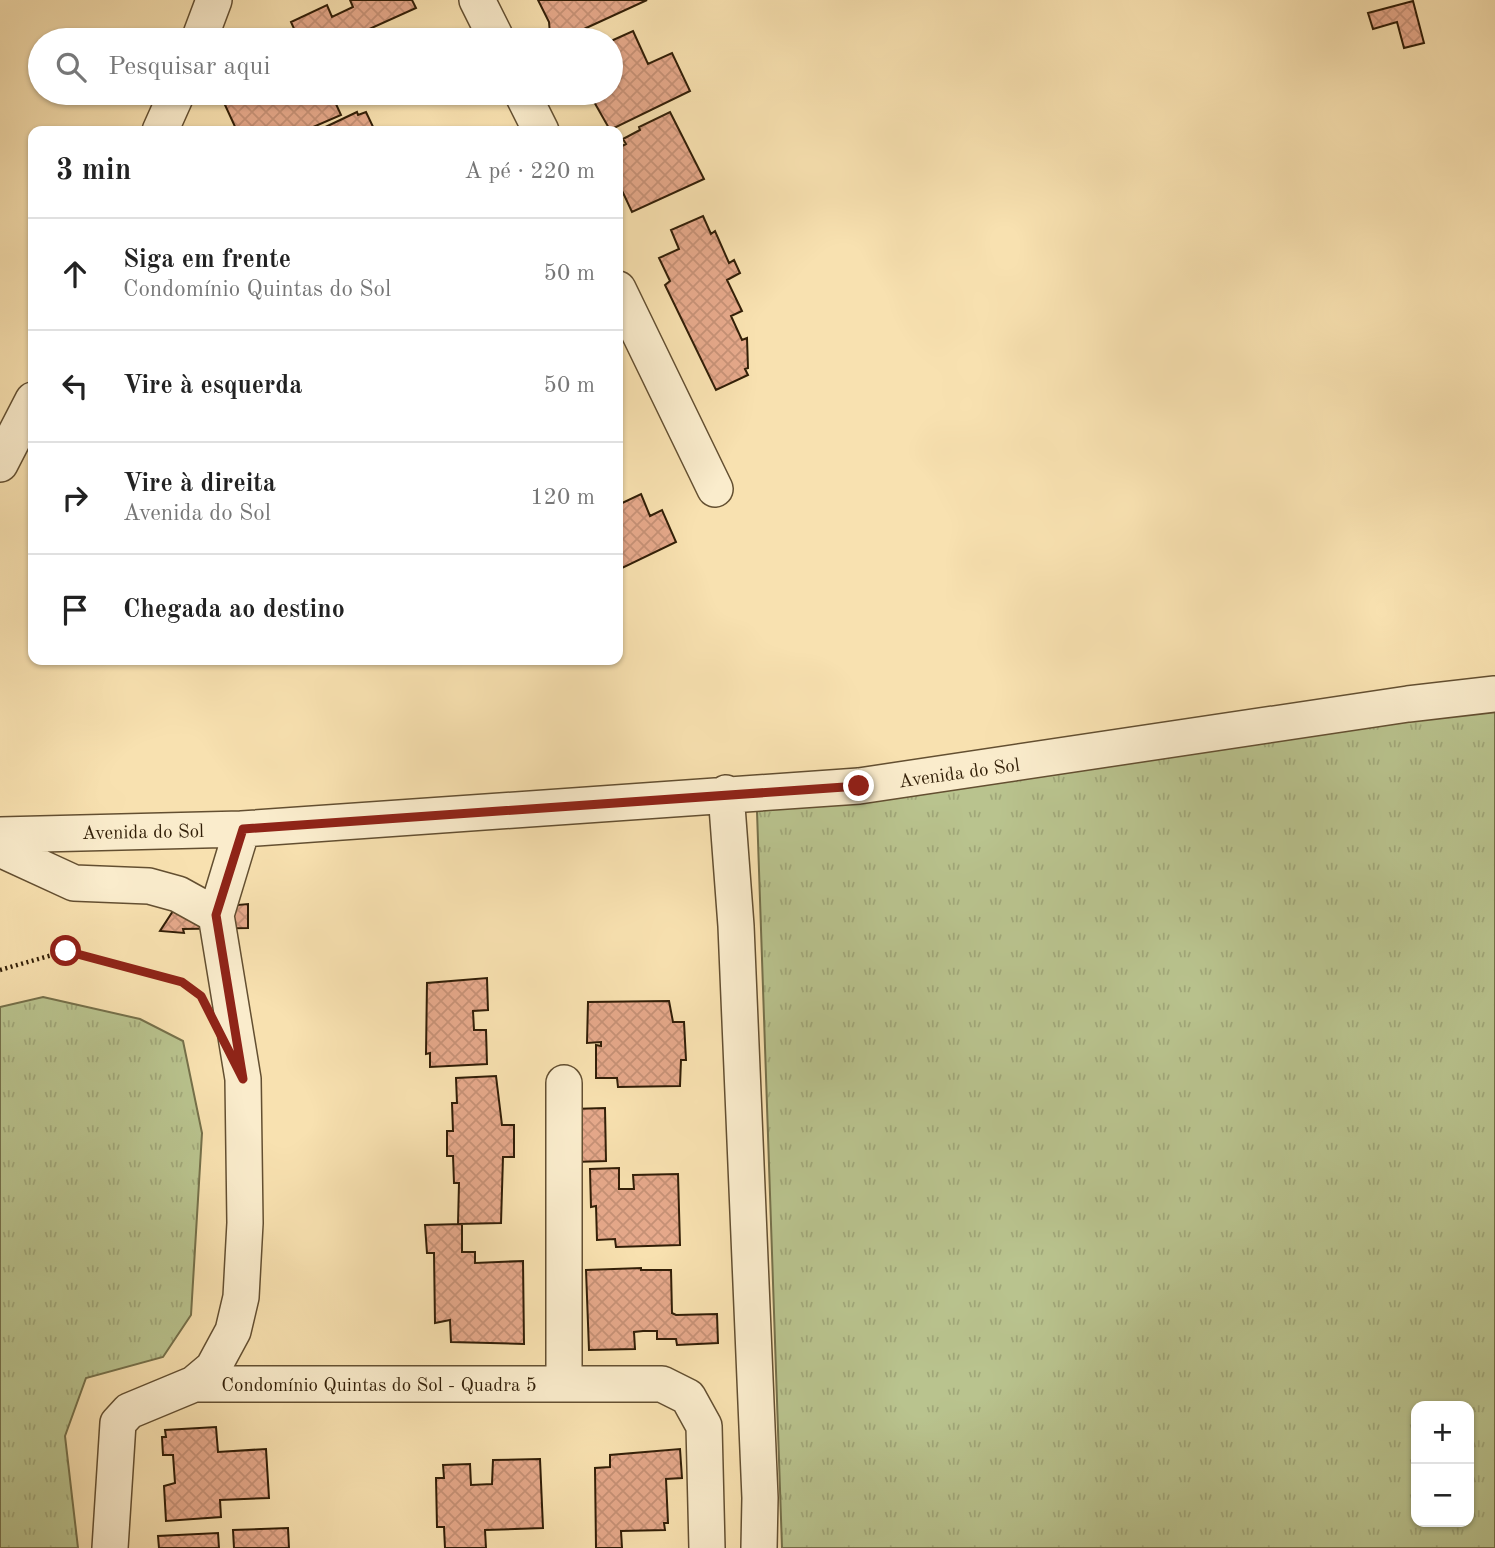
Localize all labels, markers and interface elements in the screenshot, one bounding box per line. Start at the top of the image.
search box [28,28,623,105]
icon: search [52,48,90,86]
text: Pesquisar aqui [108,54,270,80]
text: 3 min [56,156,131,186]
text: A pé · 220 m [464,160,595,183]
text: Siga em frente [123,247,291,273]
icon: ahead [56,255,94,293]
text: 50 m [544,262,595,285]
text: Condomínio Quintas do Sol [123,278,391,301]
icon: left [56,367,94,405]
text: Vire à esquerda [123,373,303,399]
text: 50 m [544,374,595,397]
text: Vire à direita [123,471,276,497]
icon: right [56,479,94,517]
text: 120 m [530,486,595,509]
text: Avenida do Sol [123,502,271,525]
icon: arrive [56,591,94,629]
text: Chegada ao destino [123,597,345,623]
street label: Avenida do Sol [898,757,1021,792]
route end [843,770,874,801]
street label: Avenida do Sol [82,823,204,844]
route start [50,935,81,966]
street label: Condomínio Quintas do Sol - Quadra 5 [221,1377,537,1396]
map controls [1411,1401,1474,1527]
button: + [1411,1401,1474,1464]
button: − [1411,1464,1474,1527]

